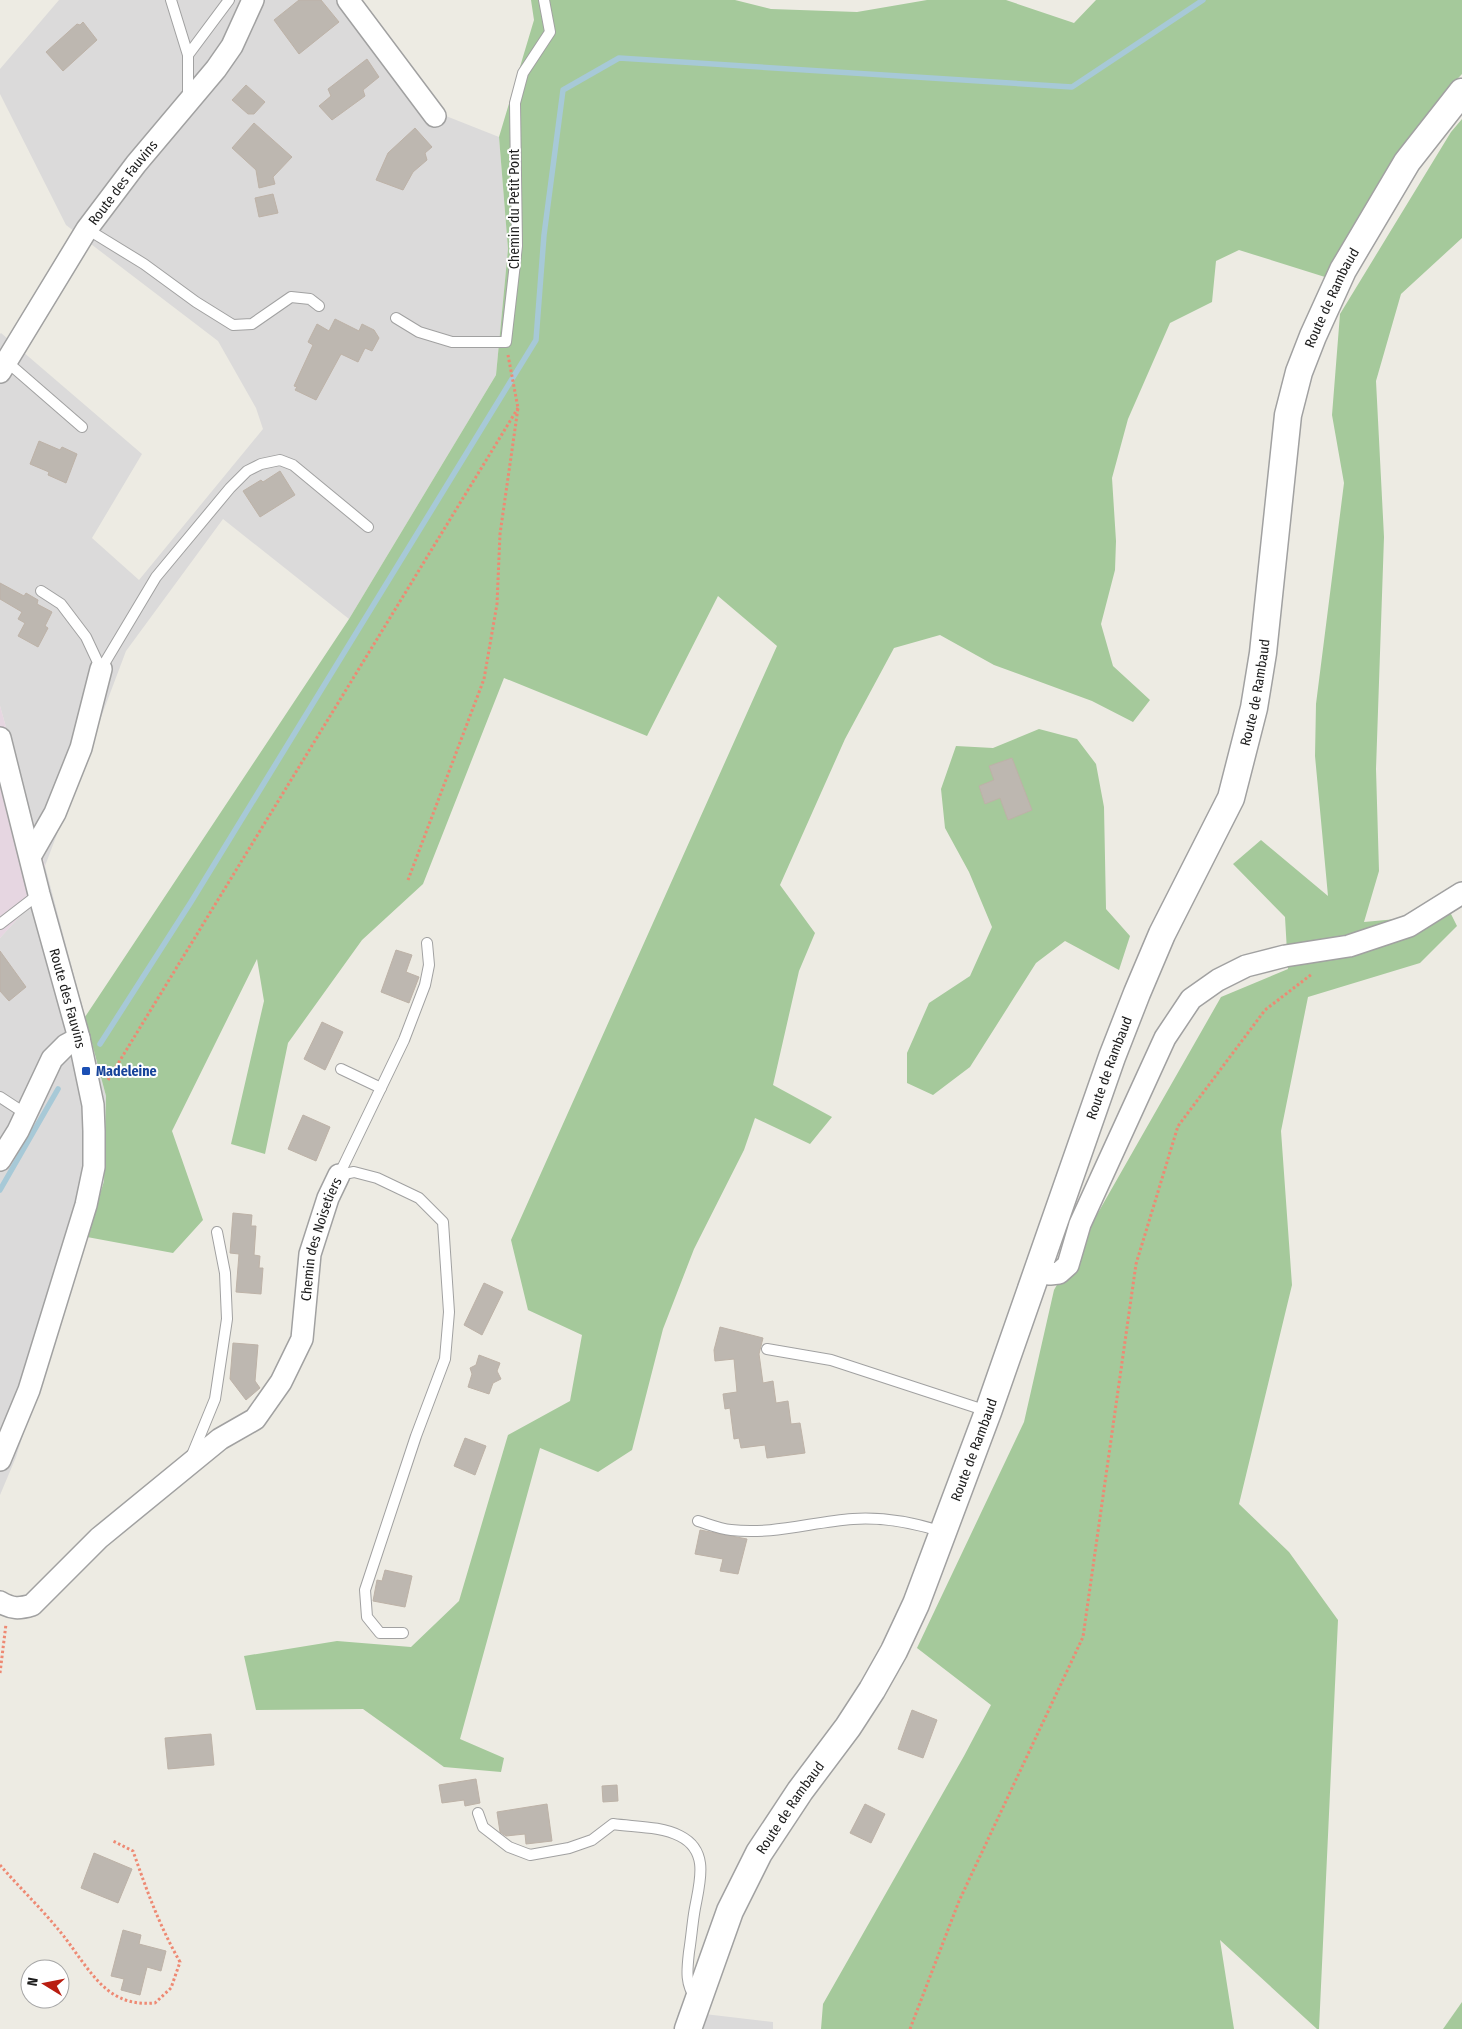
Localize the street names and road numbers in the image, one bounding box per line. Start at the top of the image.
street label: Route des Fauvins [85,137,161,229]
street label: Chemin du Petit Pont [506,148,523,269]
street label: Route de Rambaud [1301,245,1363,350]
street label: Route de Rambaud [1237,638,1273,748]
street label: Route des Fauvins [45,946,89,1050]
street label: Route de Rambaud [1083,1014,1136,1122]
street label: Chemin des Noisetiers [298,1175,346,1302]
street label: Route de Rambaud [947,1396,1001,1504]
street label: Route de Rambaud [753,1758,828,1857]

